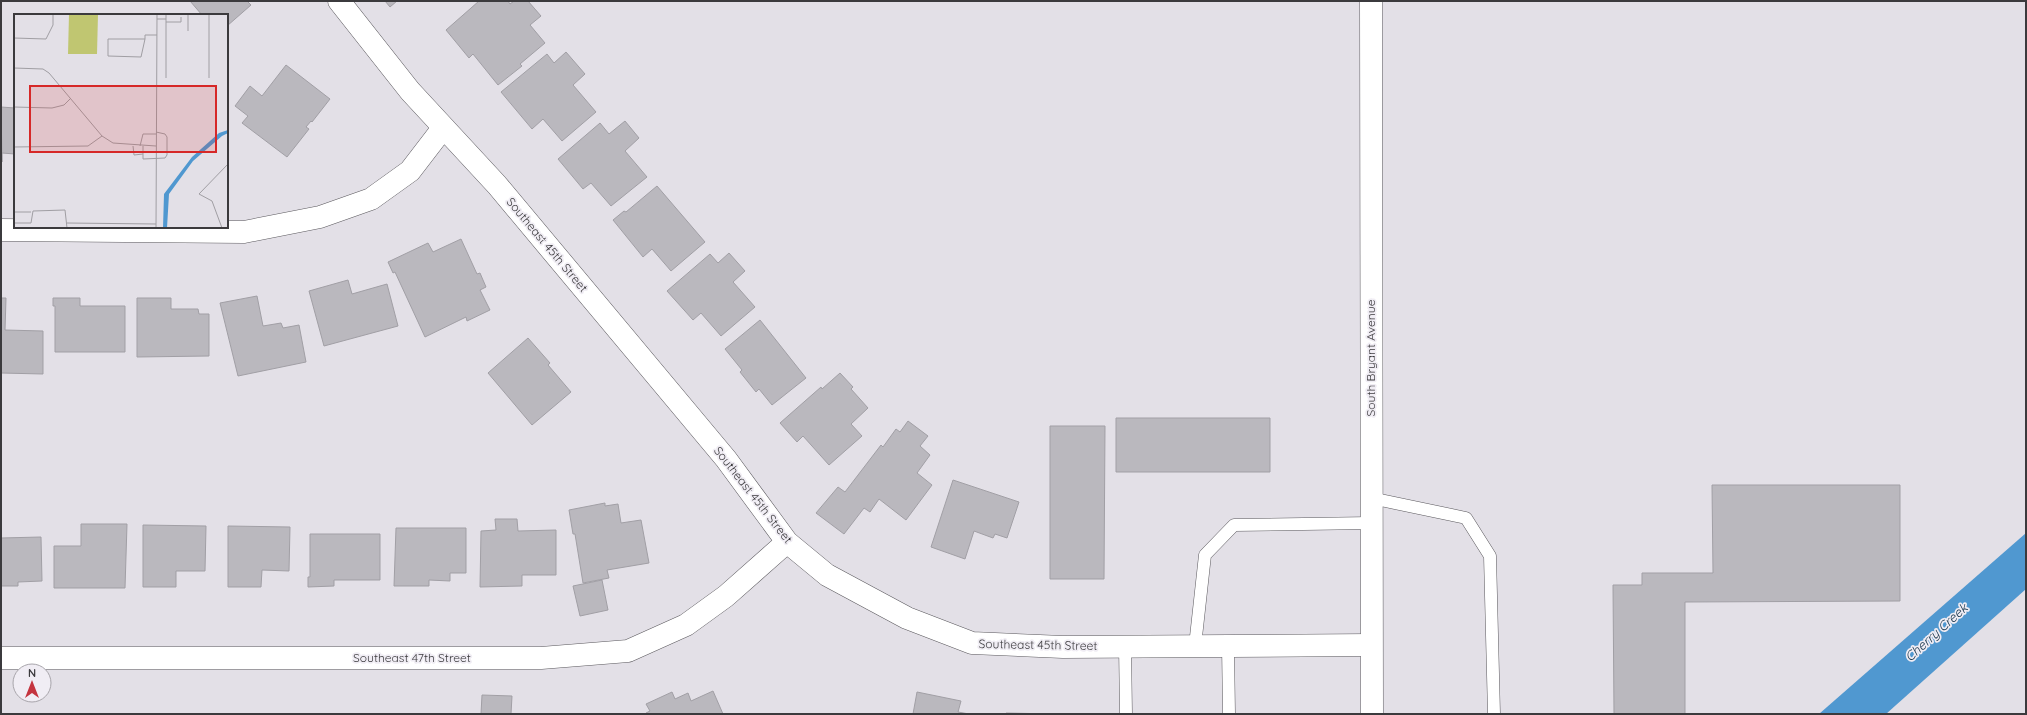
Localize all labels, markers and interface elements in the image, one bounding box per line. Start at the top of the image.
inset map [14,14,228,228]
street label: Southeast 45th Street [503,194,591,295]
street label: South Bryant Avenue [1363,299,1378,416]
street label: Southeast 45th Street [711,443,796,546]
water label: Cherry Creek [1901,599,1971,664]
street label: Southeast 45th Street [979,636,1097,653]
street label: Southeast 47th Street [353,650,471,665]
north arrow [12,663,52,703]
text: N [28,666,36,680]

